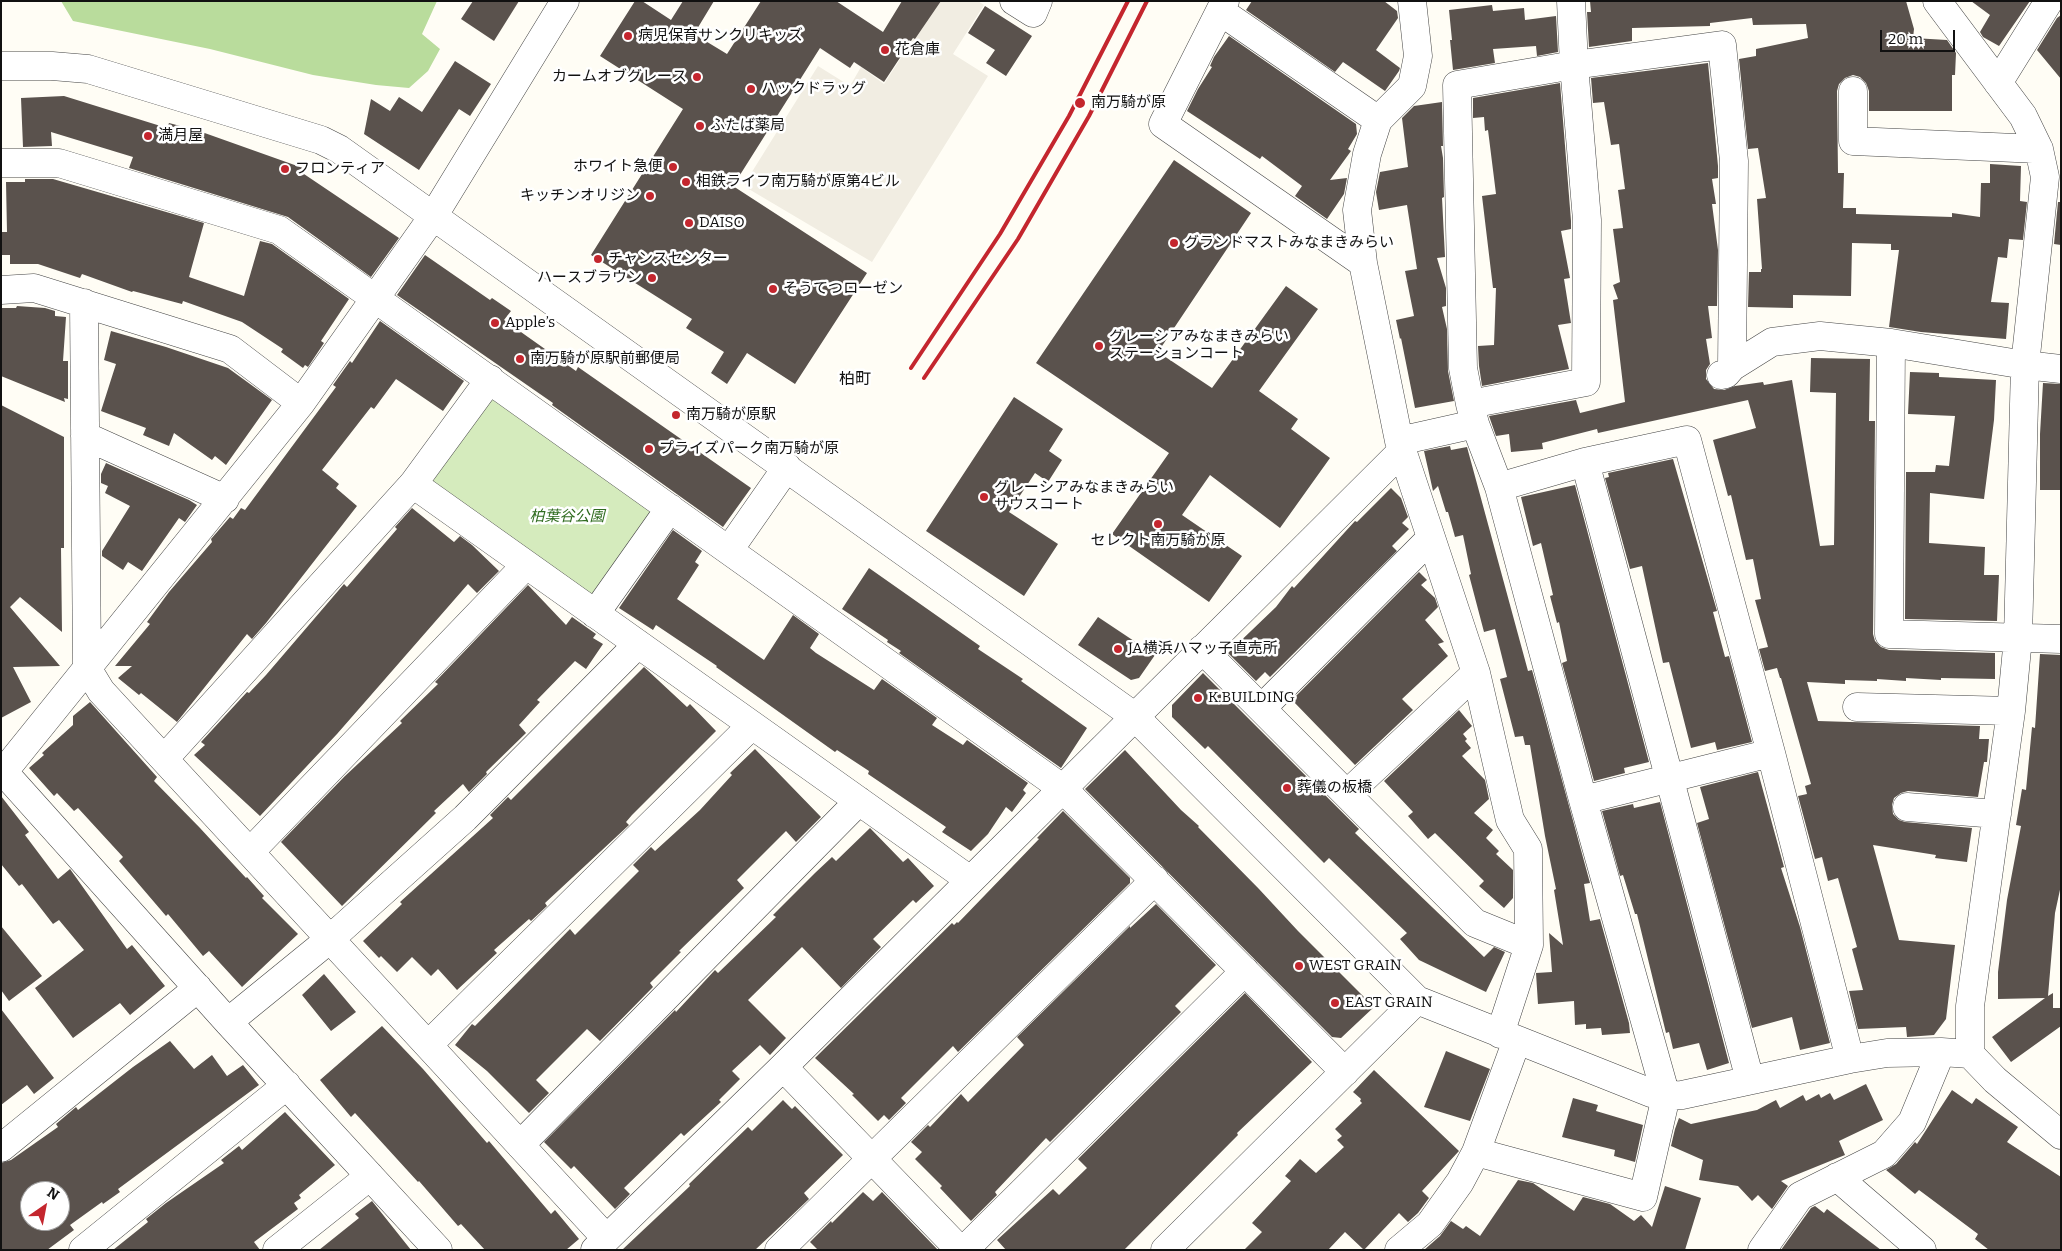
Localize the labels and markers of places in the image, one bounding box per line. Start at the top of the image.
place label: 病児保育サンクリキッズ [638,27,803,45]
marker: 病児保育サンクリキッズ [622,30,634,42]
place label: 花倉庫 [895,41,940,59]
marker: 花倉庫 [879,44,891,56]
place label: カームオブグレース [552,68,687,86]
marker: カームオブグレース [691,71,703,83]
place label: ハックドラッグ [761,80,866,98]
marker: ハックドラッグ [745,83,757,95]
place label: 南万騎が原 [1091,94,1166,112]
marker: 南万騎が原 [1073,96,1087,110]
place label: ふたば薬局 [710,117,785,135]
marker: ふたば薬局 [694,120,706,132]
place label: 満月屋 [158,127,203,145]
marker: 満月屋 [142,130,154,142]
place label: ホワイト急便 [573,158,663,176]
place label: フロンティア [295,160,385,178]
marker: ホワイト急便 [667,161,679,173]
marker: フロンティア [279,163,291,175]
place label: 相鉄ライフ南万騎が原第4ビル [696,173,900,191]
marker: 相鉄ライフ南万騎が原第4ビル [680,176,692,188]
place label: キッチンオリジン [520,187,640,205]
marker: キッチンオリジン [644,190,656,202]
place label: DAISO [699,214,745,232]
marker: DAISO [683,217,695,229]
place label: グランドマストみなまきみらい [1184,234,1394,252]
marker: グランドマストみなまきみらい [1168,237,1180,249]
place label: チャンスセンター [608,250,728,268]
marker: チャンスセンター [592,253,604,265]
place label: ハースブラウン [537,269,642,287]
marker: ハースブラウン [646,272,658,284]
place label: そうてつローゼン [783,280,903,298]
marker: そうてつローゼン [767,283,779,295]
place label: Apple’s [505,314,555,332]
marker: Apple’s [489,317,501,329]
place label: グレーシアみなまきみらい ステーションコート [1109,328,1289,363]
marker: グレーシアみなまきみらい ステーションコート [1093,340,1105,352]
place label: 南万騎が原駅前郵便局 [530,350,680,368]
marker: 南万騎が原駅前郵便局 [514,353,526,365]
place label: 南万騎が原駅 [686,406,776,424]
marker: 南万騎が原駅 [670,409,682,421]
place label: プライズパーク南万騎が原 [659,440,839,458]
marker: プライズパーク南万騎が原 [643,443,655,455]
place label: グレーシアみなまきみらい サウスコート [994,479,1174,514]
marker: グレーシアみなまきみらい サウスコート [978,491,990,503]
marker: セレクト南万騎が原 [1152,518,1164,530]
place label: セレクト南万騎が原 [1091,532,1225,550]
place label: JA横浜ハマッ子直売所 [1128,640,1278,658]
marker: JA横浜ハマッ子直売所 [1112,643,1124,655]
place label: K.BUILDING [1208,689,1295,707]
marker: K.BUILDING [1192,692,1204,704]
place label: 葬儀の板橋 [1297,779,1372,797]
marker: 葬儀の板橋 [1281,782,1293,794]
place label: WEST GRAIN [1309,957,1402,975]
marker: WEST GRAIN [1293,960,1305,972]
place label: EAST GRAIN [1345,994,1433,1012]
marker: EAST GRAIN [1329,997,1341,1009]

